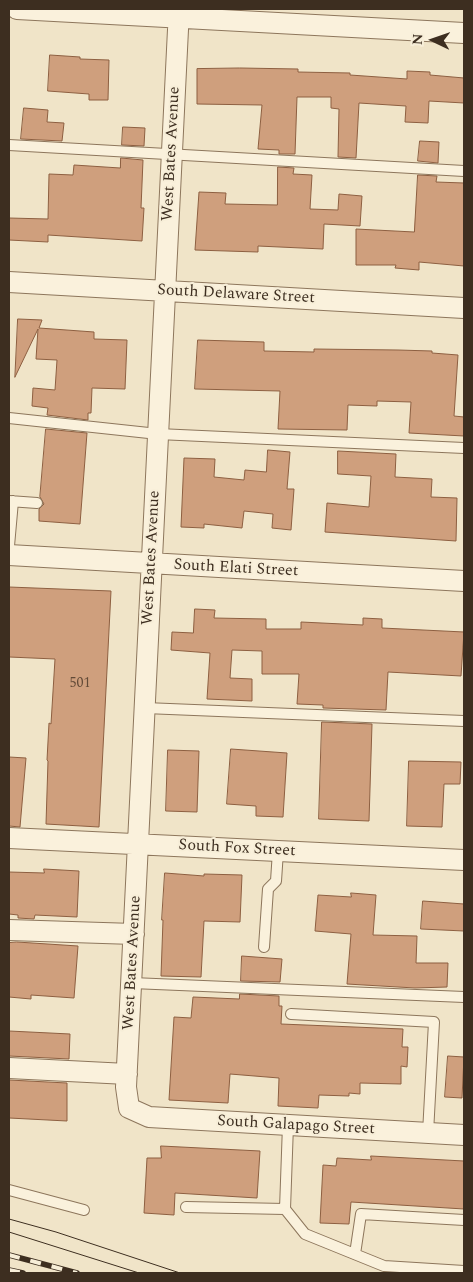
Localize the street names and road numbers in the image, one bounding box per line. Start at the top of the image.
street label: West Bates Avenue [159,86,185,222]
street label: South Delaware Street [157,281,315,309]
street label: West Bates Avenue [139,490,165,626]
street label: South Elati Street [173,556,299,582]
street label: South Fox Street [178,836,296,862]
street label: West Bates Avenue [120,895,146,1031]
street label: South Galapago Street [217,1112,375,1140]

